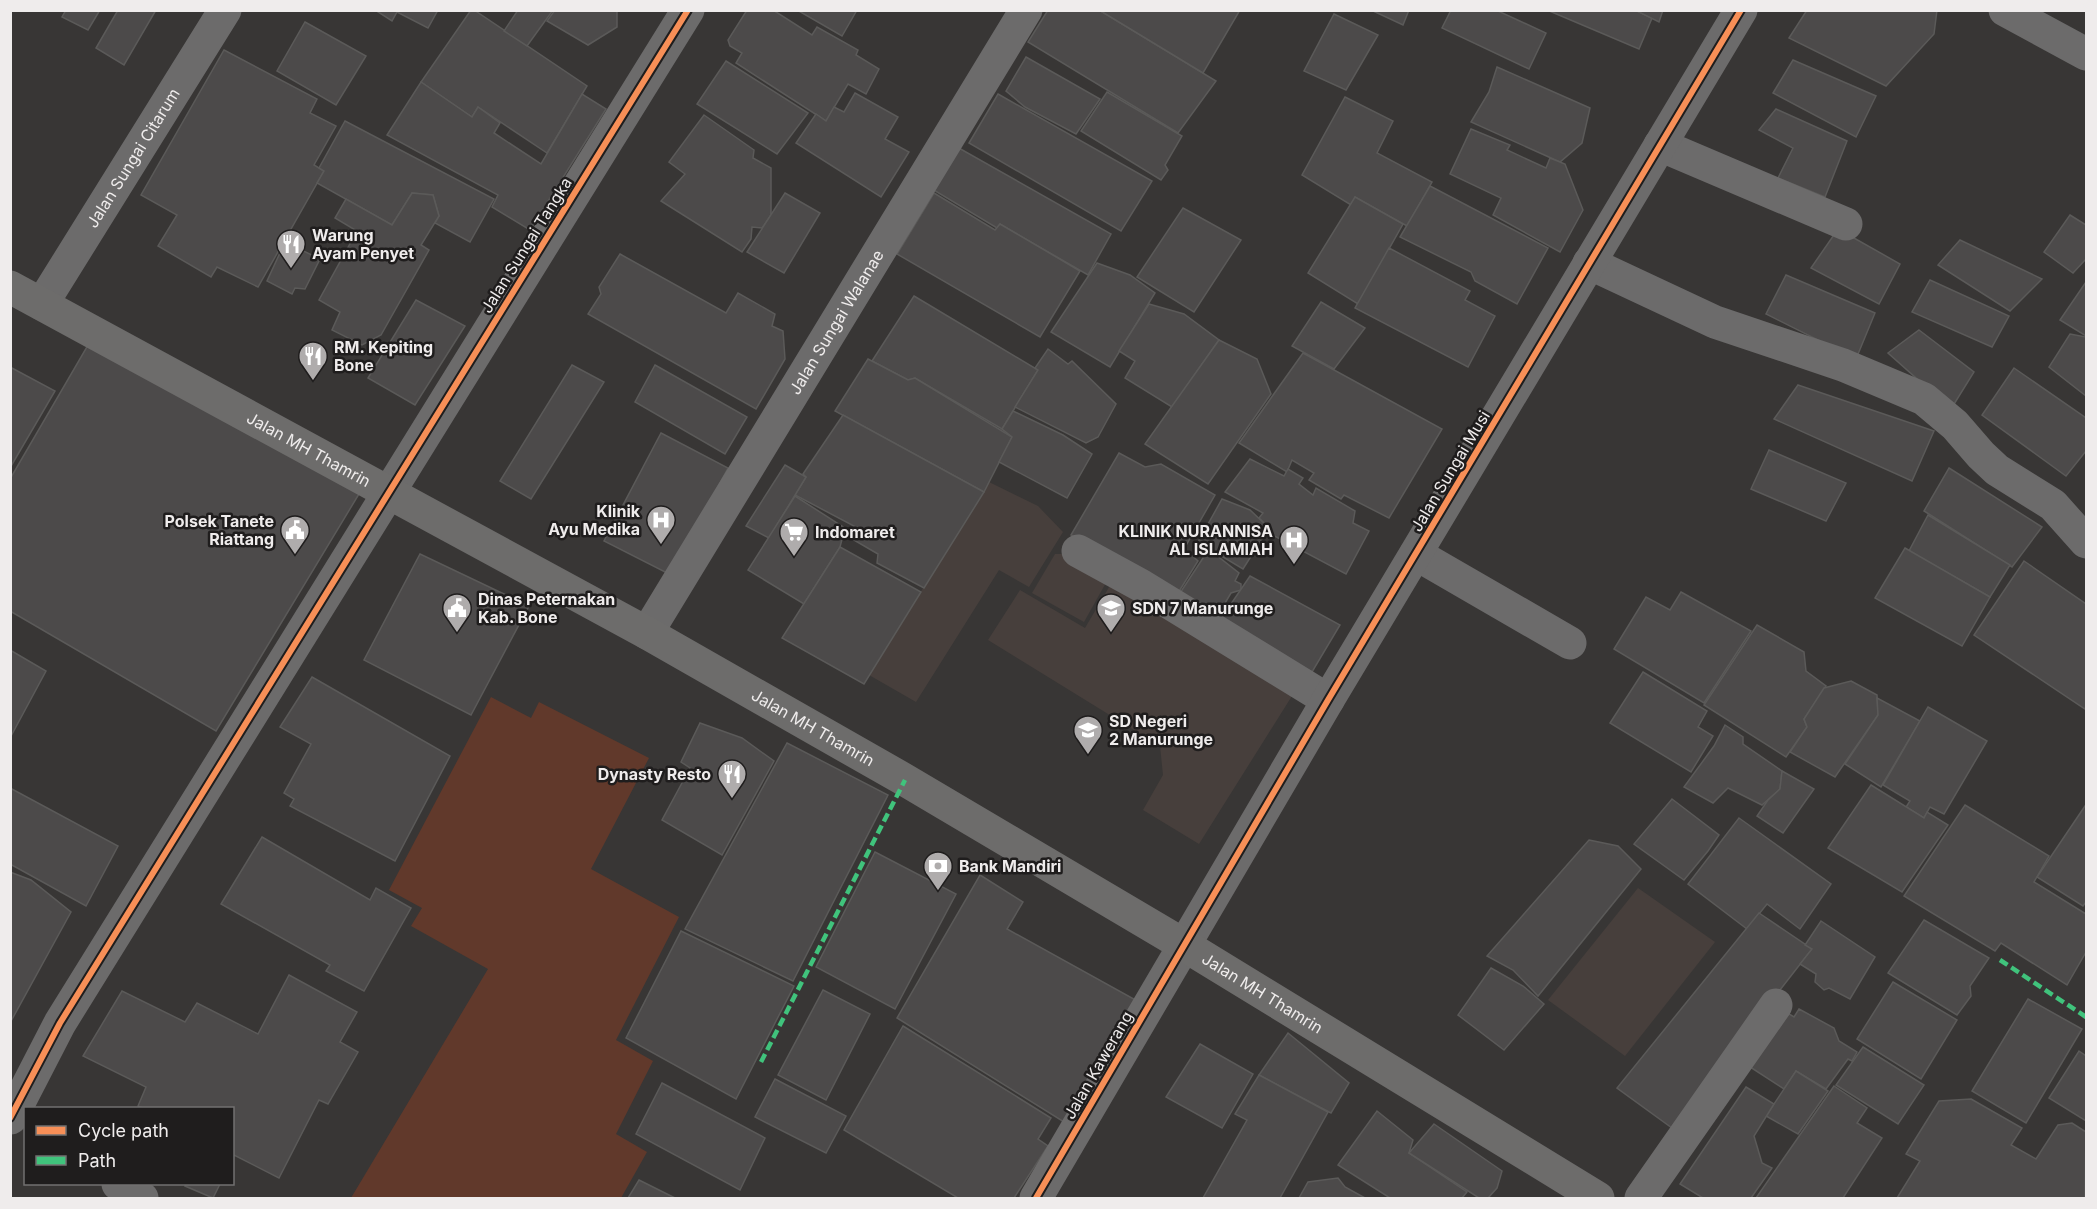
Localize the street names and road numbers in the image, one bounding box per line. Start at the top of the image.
street label: Jalan Sungai Citarum [82,84,184,231]
street label: Jalan Sungai Tangka [476,173,576,317]
street label: Jalan Sungai Walanae [785,246,888,398]
street label: Jalan Sungai Musi [1406,407,1494,535]
street label: Jalan MH Thamrin [243,408,374,491]
street label: Jalan MH Thamrin [748,685,878,770]
street label: Jalan MH Thamrin [1198,948,1327,1038]
street label: Jalan Kawerang [1059,1008,1137,1122]

